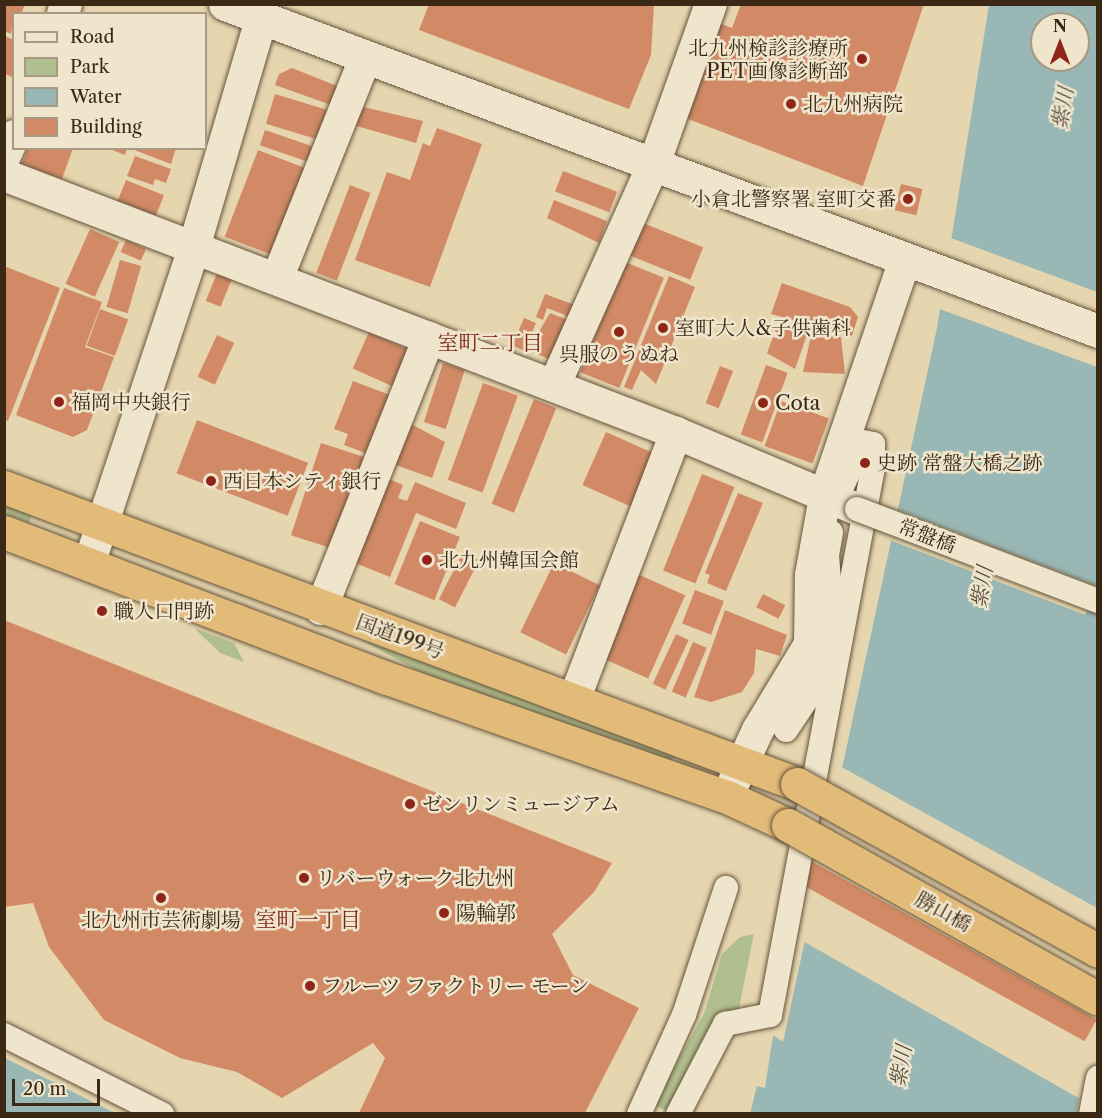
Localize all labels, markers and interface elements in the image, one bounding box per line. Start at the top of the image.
legend [12,12,207,150]
north arrow [1030,12,1090,72]
text: N [1053,16,1067,36]
text: Road [70,26,115,48]
place label: 北九州検診診療所 PET画像診断部 [688,36,848,83]
marker: 北九州検診診療所 PET画像診断部 [853,50,871,68]
text: Park [70,56,109,78]
water label: 紫川 [1047,85,1079,131]
text: Water [70,86,122,108]
place label: 北九州病院 [803,92,903,116]
marker: 北九州病院 [784,97,798,111]
text: Building [70,116,142,138]
place label: 小倉北警察署 室町交番 [691,187,896,211]
marker: 小倉北警察署 室町交番 [901,192,915,206]
place label: 室町大人&子供歯科 [675,316,851,340]
marker: 室町大人&子供歯科 [656,321,670,335]
marker: 呉服のうぬね [612,325,626,339]
district label: 室町二丁目 [438,330,542,356]
place label: 呉服のうぬね [559,342,679,366]
place label: 福岡中央銀行 [71,390,191,414]
place label: Cota [775,391,820,415]
marker: 福岡中央銀行 [52,395,66,409]
marker: Cota [756,396,770,410]
place label: 史跡 常盤大橋之跡 [877,451,1042,475]
marker: 史跡 常盤大橋之跡 [858,456,872,470]
place label: 西日本シティ銀行 [223,469,383,493]
marker: 西日本シティ銀行 [204,474,218,488]
street label: 常盤橋 [895,514,959,558]
place label: 北九州韓国会館 [439,548,579,572]
marker: 北九州韓国会館 [420,553,434,567]
water label: 紫川 [966,564,998,610]
place label: 職人口門跡 [114,599,214,623]
marker: 職人口門跡 [95,604,109,618]
street label: 国道199号 [353,610,447,664]
place label: ゼンリンミュージアム [422,792,622,816]
marker: ゼンリンミュージアム [403,797,417,811]
place label: リバーウォーク北九州 [316,866,516,890]
marker: リバーウォーク北九州 [297,871,311,885]
street label: 勝山橋 [911,887,975,937]
marker: 北九州市芸術劇場 [154,891,168,905]
place label: 陽輪郭 [456,901,516,925]
marker: 陽輪郭 [437,906,451,920]
district label: 室町一丁目 [256,907,360,933]
place label: 北九州市芸術劇場 [81,908,241,932]
place label: フルーツ ファクトリー モーン [322,974,592,998]
marker: フルーツ ファクトリー モーン [303,979,317,993]
water label: 紫川 [885,1043,917,1089]
scale bar [15,1067,104,1105]
text: 20 m [23,1078,66,1100]

